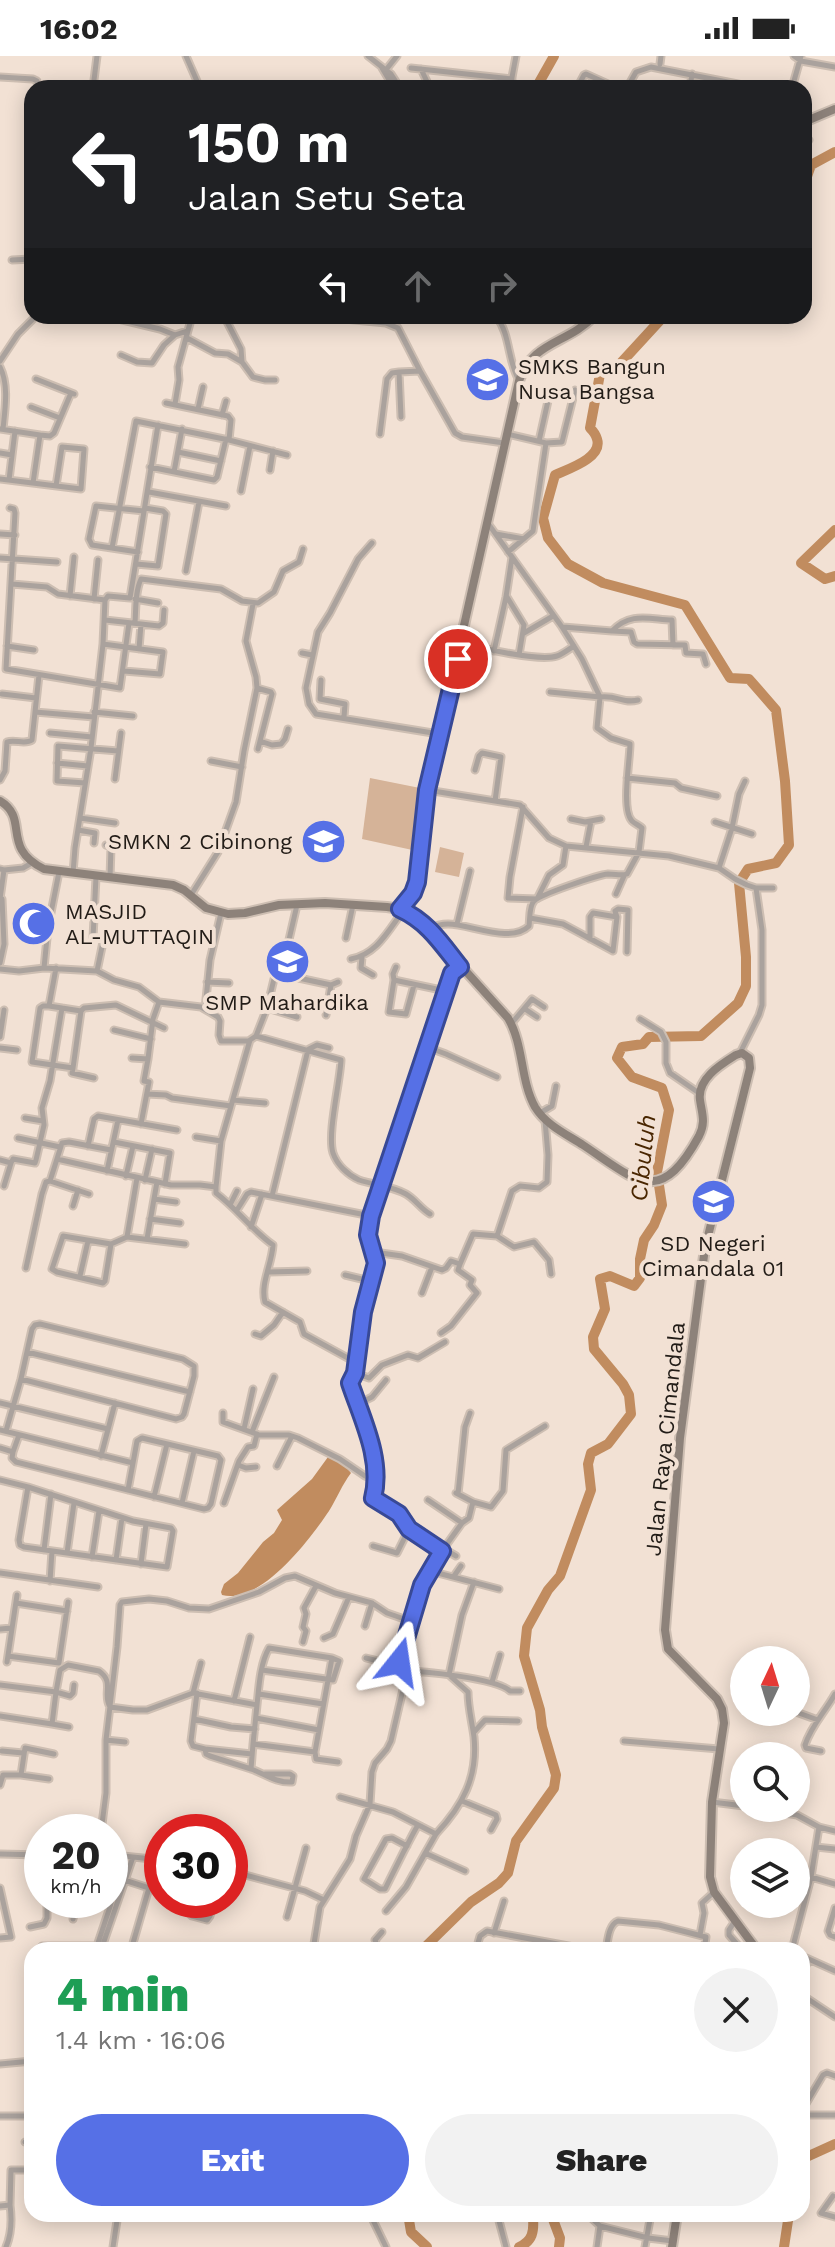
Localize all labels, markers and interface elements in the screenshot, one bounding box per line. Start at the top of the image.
text: 16:02 [40,11,118,46]
text: 150 m [188,110,350,176]
icon: left [56,112,160,216]
text: Jalan Setu Seta [188,177,466,219]
icon: left [312,264,356,308]
icon: ahead [396,264,440,308]
icon: right [480,264,524,308]
place label: SMKS Bangun Nusa Bangsa [518,354,666,404]
school or university icon: SMKS Bangun Nusa Bangsa [463,355,511,403]
pin [424,625,492,693]
icon: arrive [436,637,480,681]
school or university icon: SMKN 2 Cibinong [299,817,347,865]
place label: SMKN 2 Cibinong [108,829,292,854]
place label: MASJID AL-MUTTAQIN [65,899,214,949]
mosque icon: MASJID AL-MUTTAQIN [10,900,58,948]
school or university icon: SMP Mahardika [263,937,311,985]
place label: SMP Mahardika [205,990,369,1015]
water label: Cibuluh [625,1113,661,1203]
school or university icon: SD Negeri Cimandala 01 [689,1178,737,1226]
place label: SD Negeri Cimandala 01 [642,1231,784,1281]
street label: Jalan Raya Cimandala [640,1321,690,1557]
position arrow [357,1620,441,1704]
north arrow [730,1646,810,1726]
map controls [730,1646,810,1918]
button: search [730,1742,810,1822]
speed limit sign: 30 [144,1814,248,1918]
text: 20 [51,1832,101,1879]
button: layers [730,1838,810,1918]
text: km/h [50,1874,102,1898]
text: 4 min [56,1966,190,2023]
button: close [694,1968,778,2052]
text: 1.4 km · 16:06 [56,2025,226,2055]
button: Exit [56,2114,409,2206]
button: Share [425,2114,778,2206]

